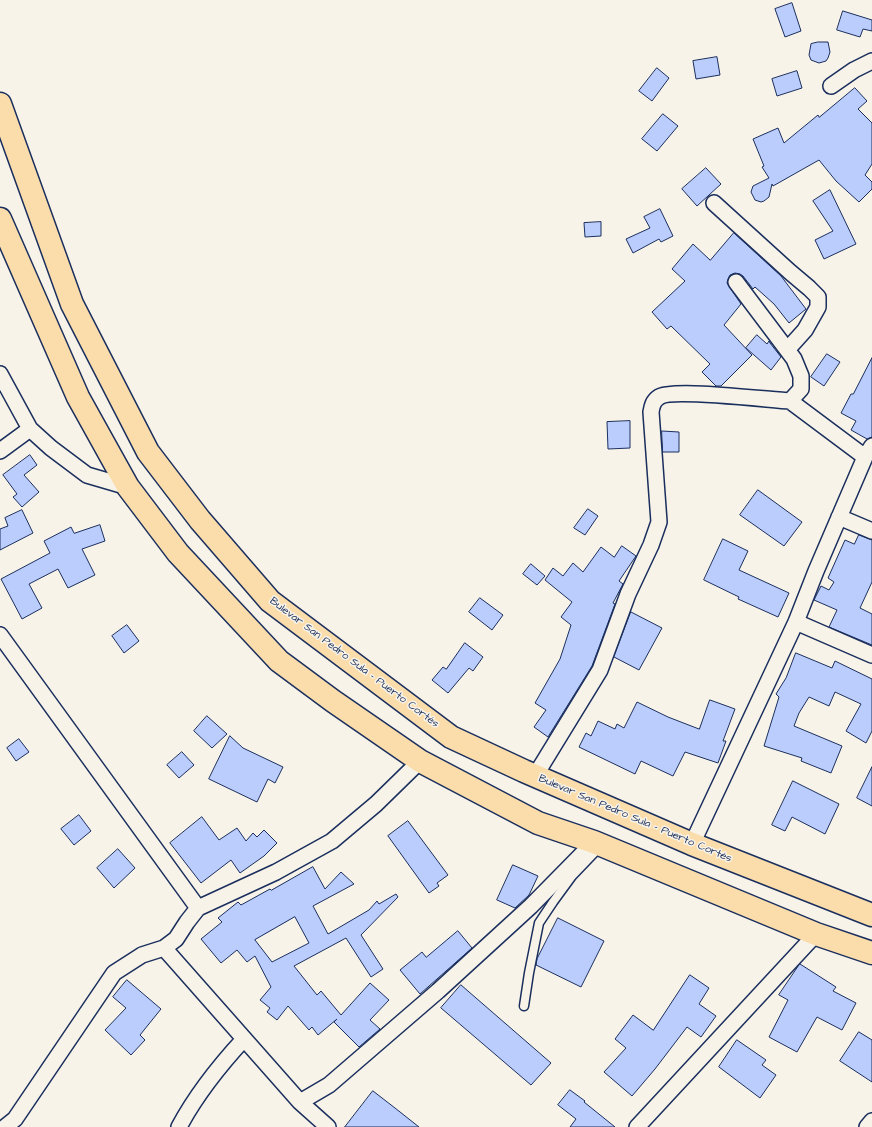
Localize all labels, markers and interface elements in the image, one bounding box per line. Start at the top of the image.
street label: Bulevar San Pedro Sula - Puerto Cortés [267,595,441,731]
street label: Bulevar San Pedro Sula - Puerto Cortés [536,772,734,866]

